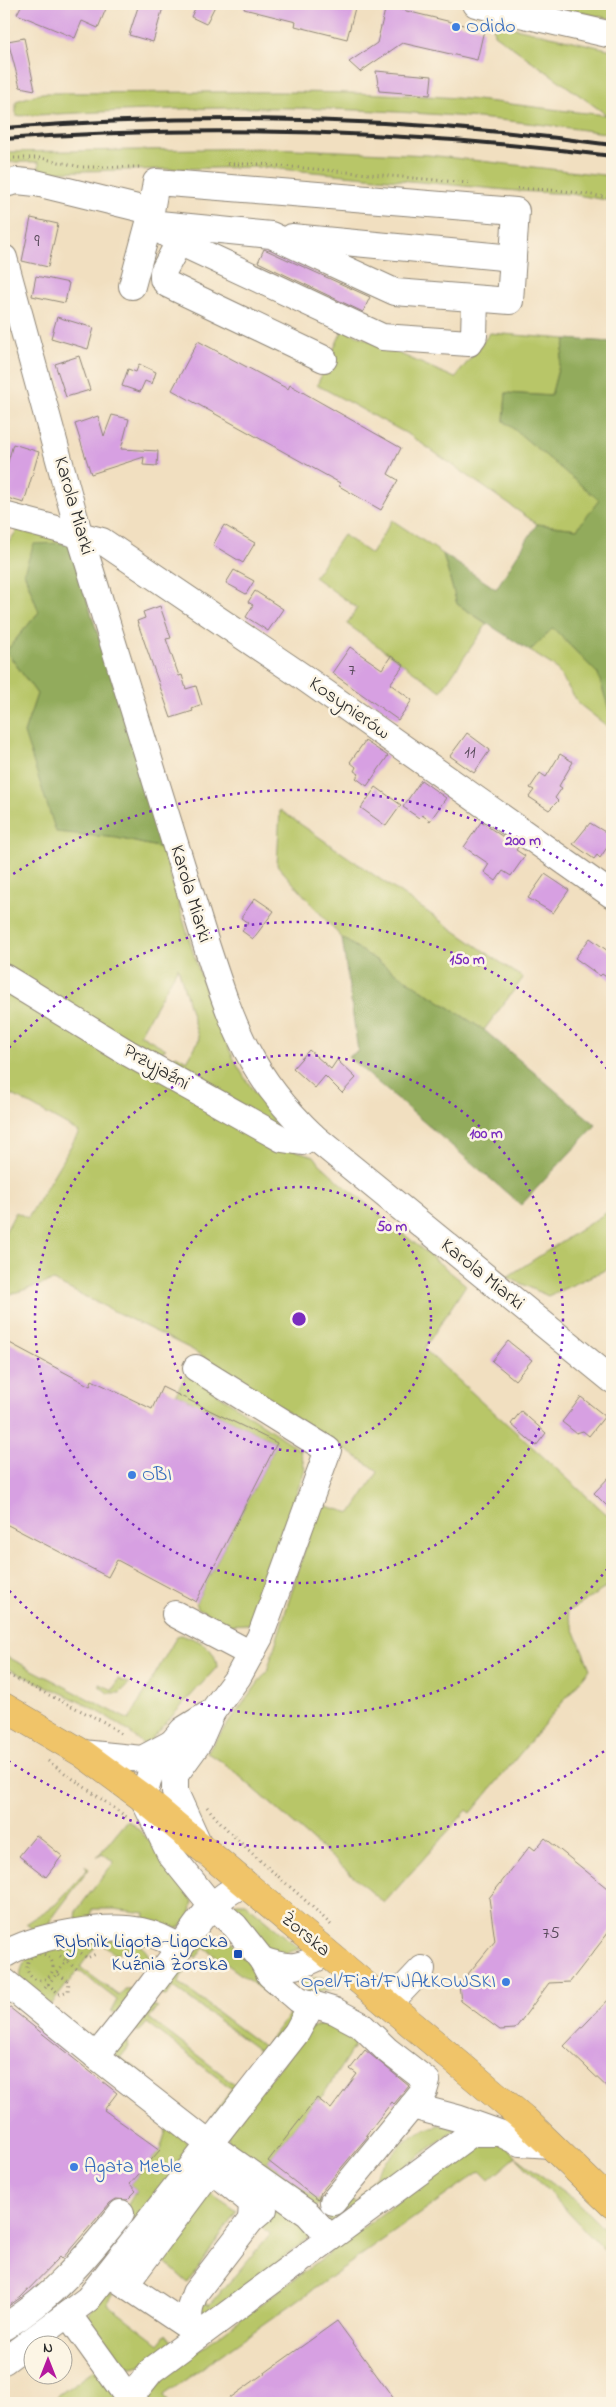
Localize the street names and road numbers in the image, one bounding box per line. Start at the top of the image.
street label: Karola Miarki [45,454,101,558]
street label: Kosynierów [302,670,396,748]
street label: Karola Miarki [161,842,219,946]
street label: Przyjaźni [117,1037,195,1099]
street label: Karola Miarki [434,1232,530,1318]
street label: Żorska [274,1905,336,1965]

